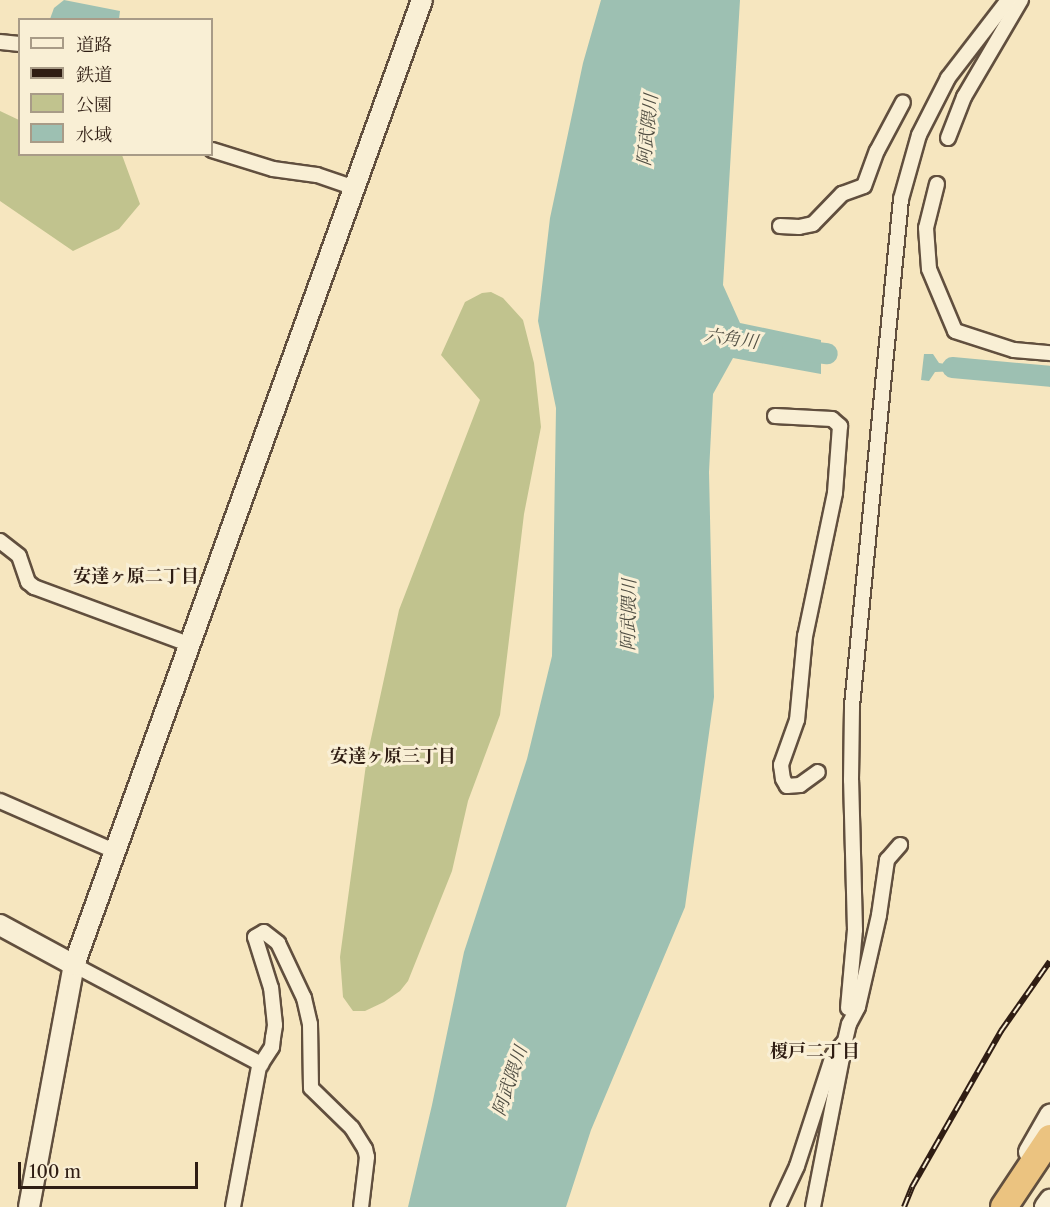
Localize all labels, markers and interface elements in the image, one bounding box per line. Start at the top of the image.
legend [18,18,213,156]
text: 道路 [76,34,112,56]
text: 鉄道 [76,64,112,86]
water label: 阿武隈川 [633,93,663,167]
text: 公園 [76,94,112,116]
text: 水域 [76,124,112,146]
water label: 六角川 [703,325,759,353]
district label: 安達ヶ原二丁目 [73,565,199,587]
water label: 阿武隈川 [618,579,640,651]
district label: 安達ヶ原三丁目 [330,745,456,767]
district label: 榎戸二丁目 [770,1040,860,1062]
water label: 阿武隈川 [488,1043,532,1119]
scale bar [21,1150,201,1188]
text: 100 m [29,1161,81,1183]

